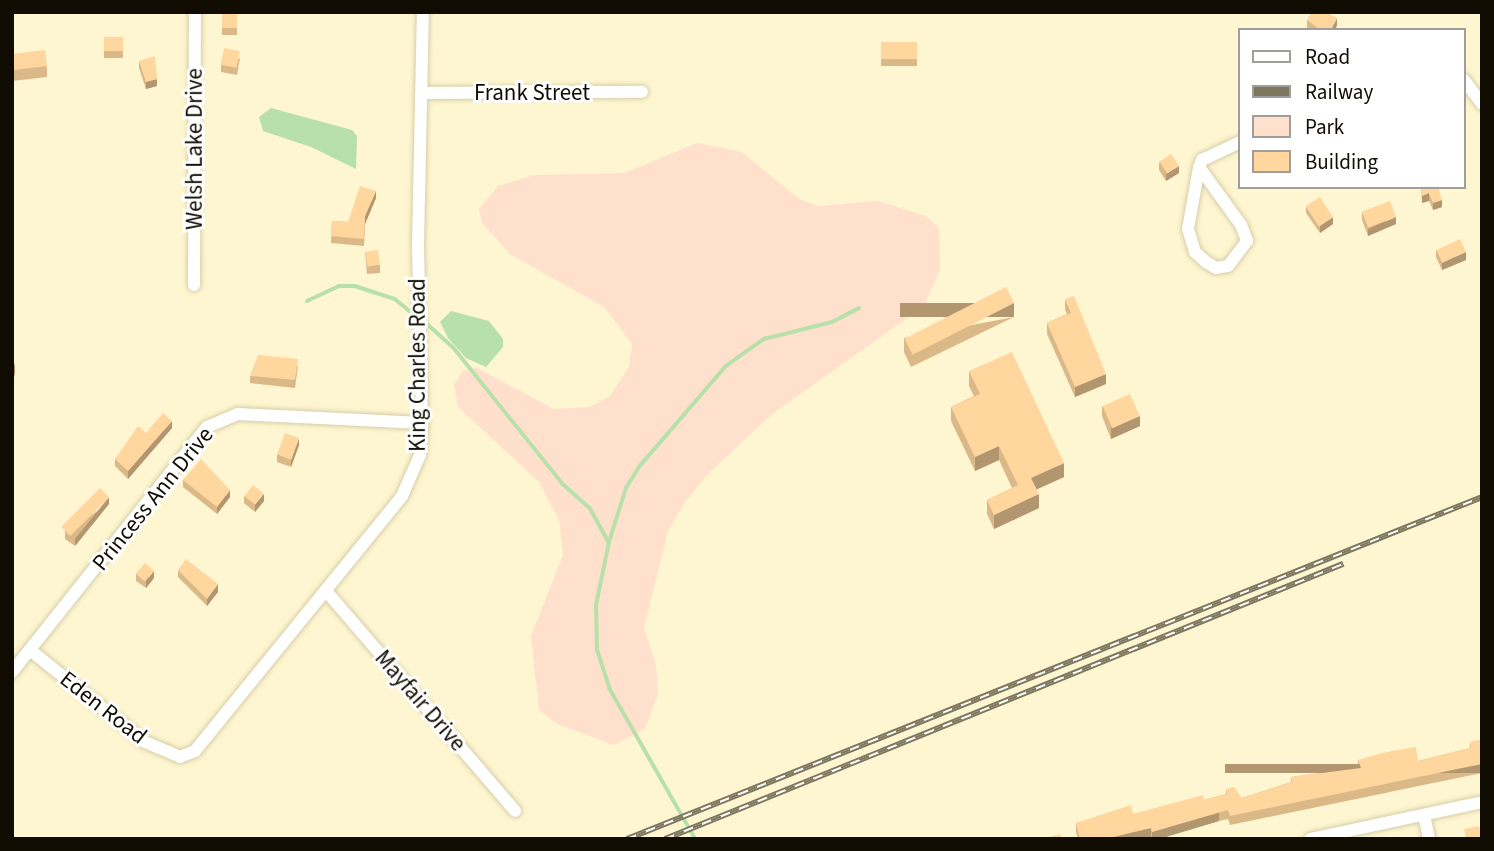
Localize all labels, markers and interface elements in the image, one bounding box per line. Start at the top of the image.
legend [1238,28,1466,189]
text: Road [1305,42,1350,72]
street label: Welsh Lake Drive [181,68,209,230]
text: Railway [1305,77,1373,107]
street label: Frank Street [474,79,590,107]
text: Park [1305,112,1344,142]
text: Building [1305,147,1378,177]
street label: King Charles Road [404,278,432,452]
street label: Princess Ann Drive [87,422,219,576]
street label: Mayfair Drive [369,645,471,757]
street label: Eden Road [54,666,152,750]

